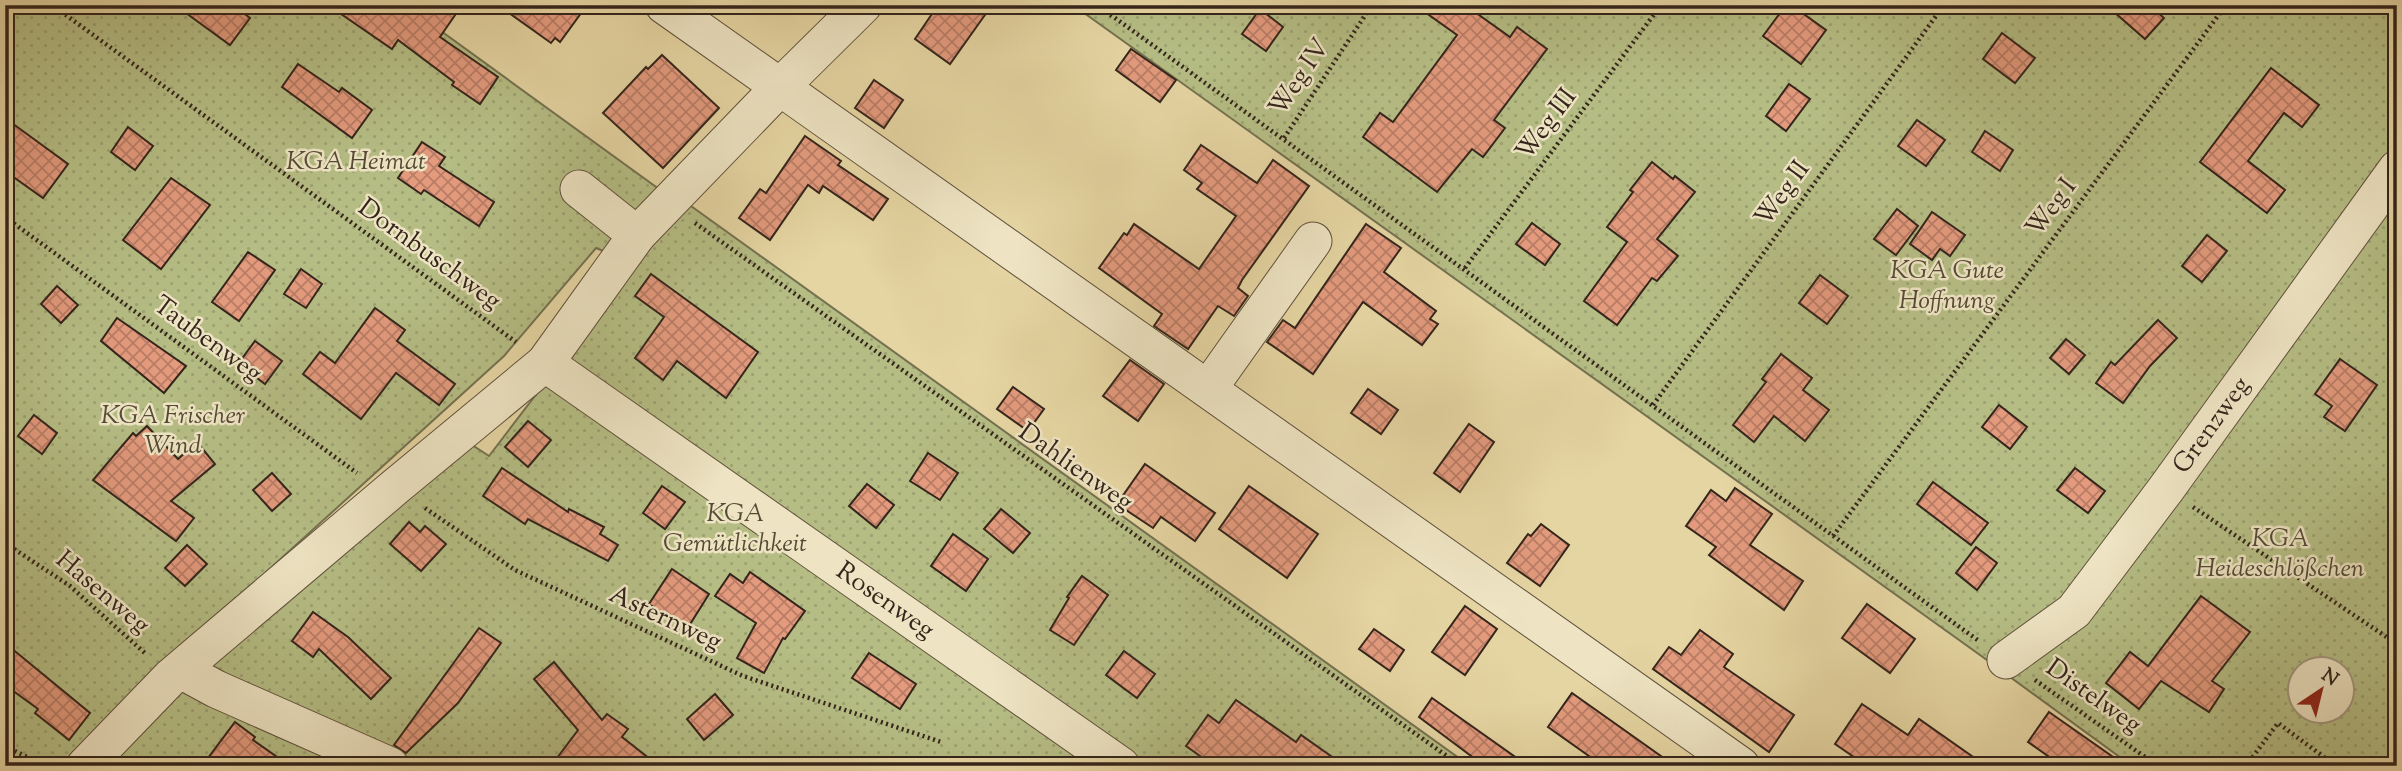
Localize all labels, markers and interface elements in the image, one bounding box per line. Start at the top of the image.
street label: Weg IV [1261,32,1339,124]
street label: Weg III [1507,81,1587,169]
park label: KGA Heimat [286,144,426,181]
street label: Weg II [1746,153,1820,235]
street label: Weg I [2018,170,2087,245]
street label: Dornbuschweg [350,190,508,320]
park label: KGA Gute Hoffnung [1890,253,2004,320]
street label: Taubenweg [145,288,269,392]
street label: Grenzweg [2164,369,2260,482]
park label: KGA Frischer Wind [101,398,245,465]
street label: Dahlienweg [1010,415,1140,521]
park label: KGA Gemütlichkeit [663,496,807,563]
park label: KGA Heideschlößchen [2195,521,2365,588]
street label: Hasenweg [47,543,157,643]
street label: Rosenweg [828,553,942,648]
street label: Asternweg [603,577,727,661]
street label: Distelweg [2038,650,2148,744]
north arrow [2286,656,2356,726]
text: N [2315,663,2343,694]

